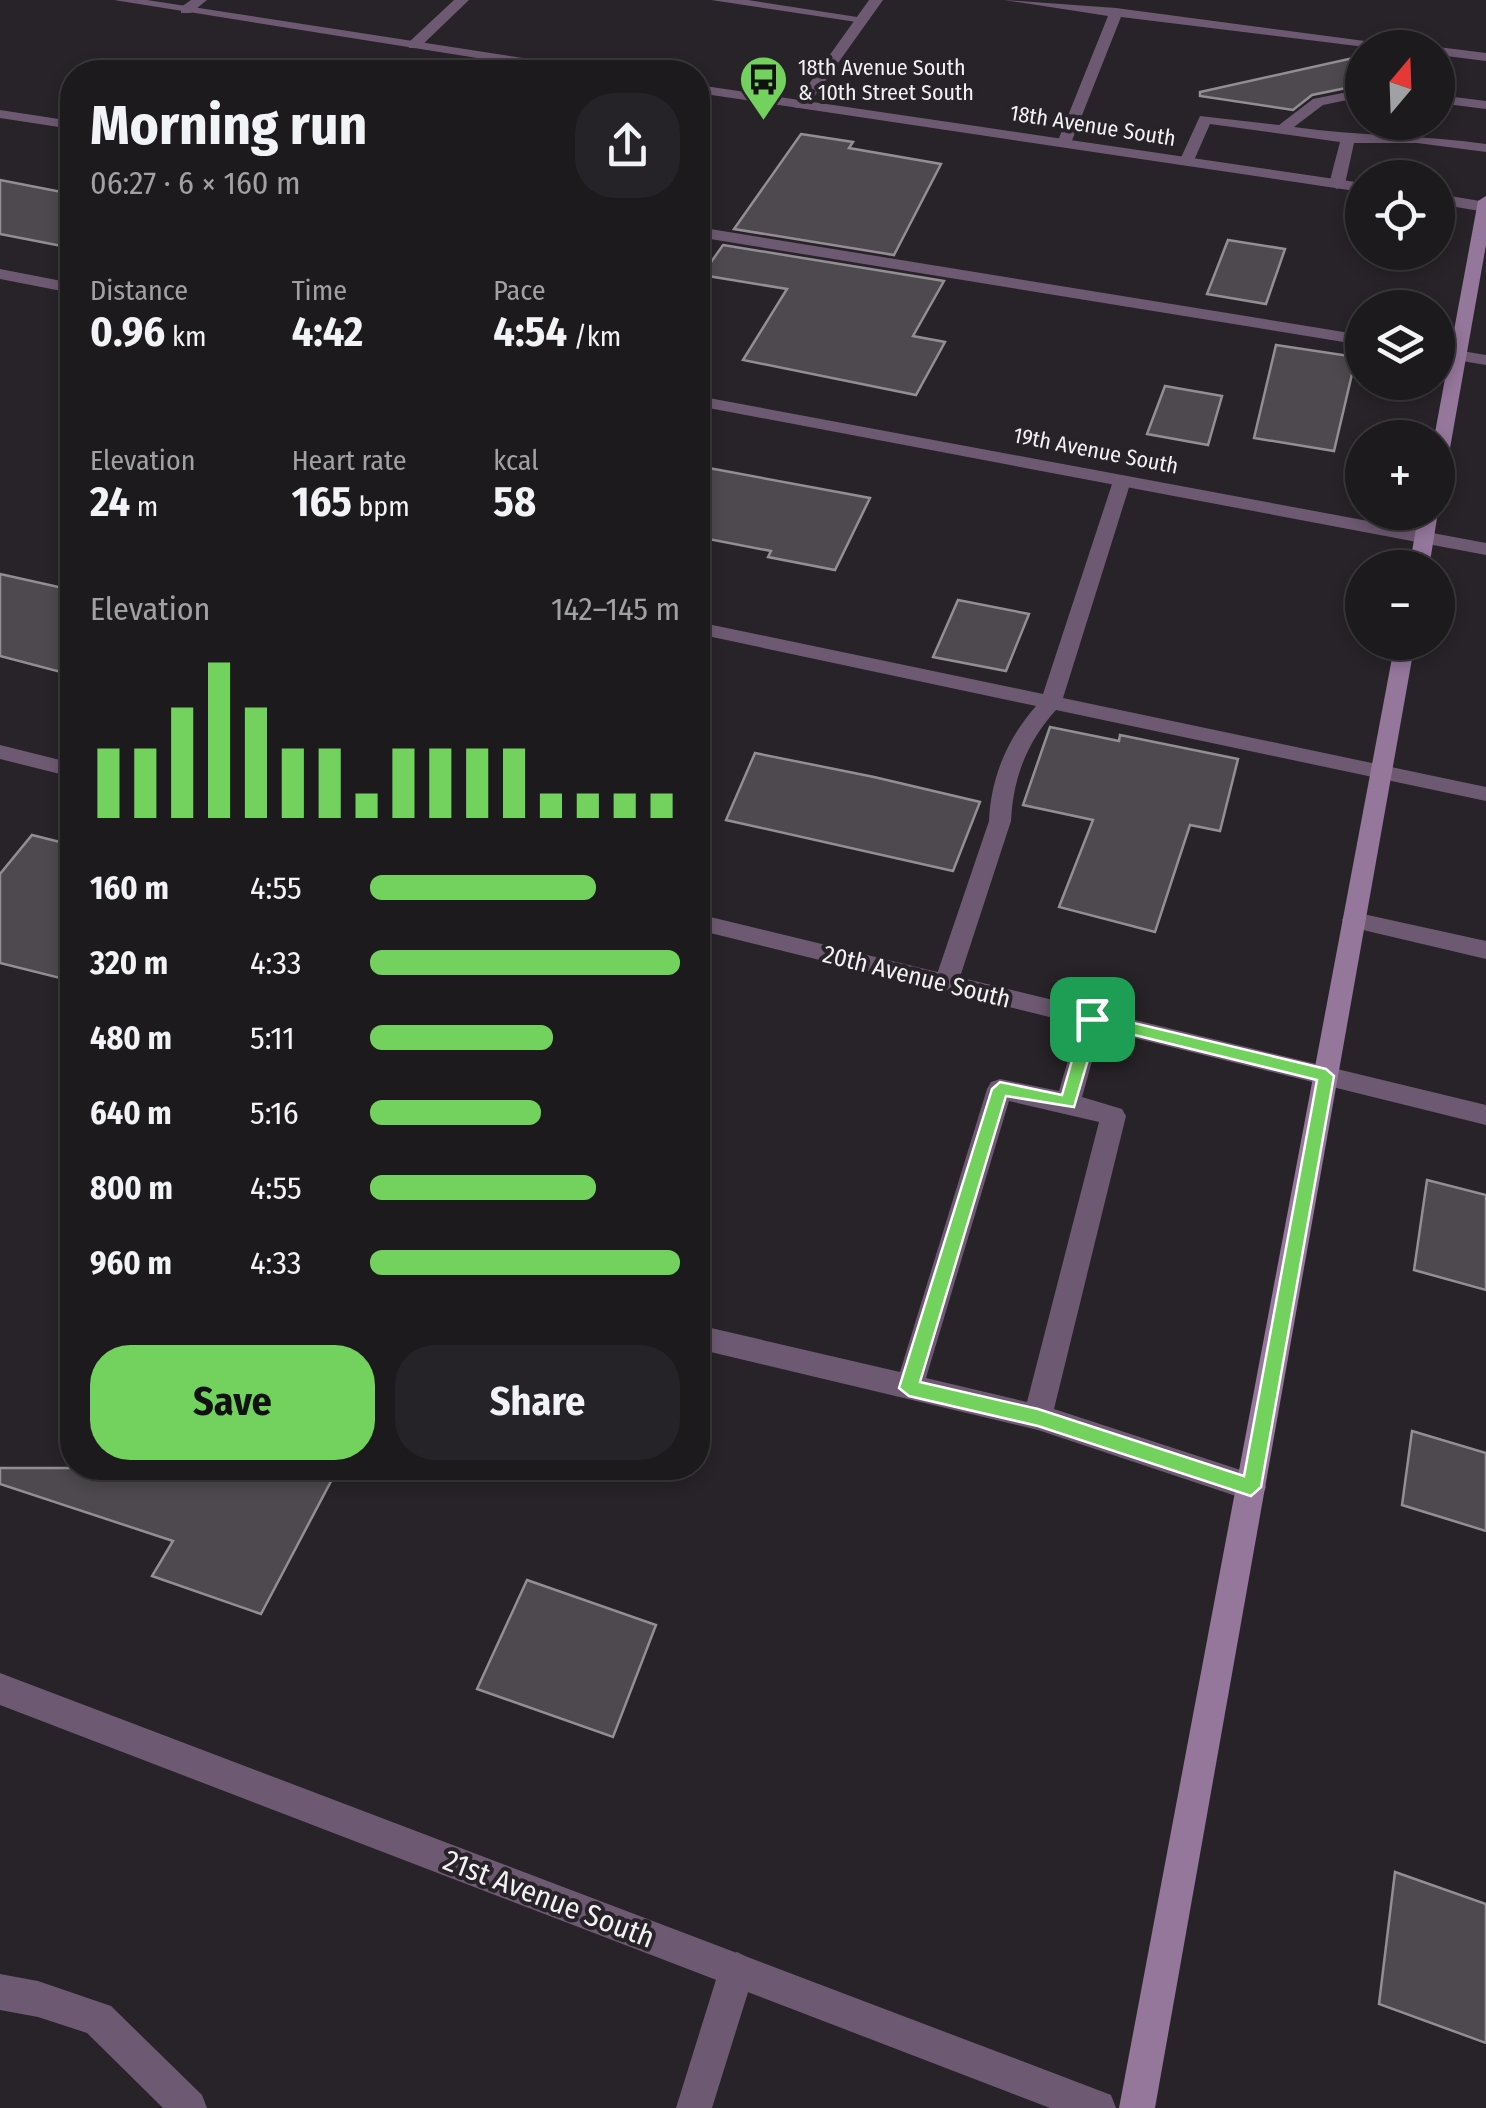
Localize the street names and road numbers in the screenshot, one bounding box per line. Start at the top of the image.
street label: 18th Avenue South [1008,99,1178,152]
street label: 19th Avenue South [1011,421,1181,480]
street label: 20th Avenue South [820,939,1014,1015]
street label: 21st Avenue South [438,1842,660,1956]

